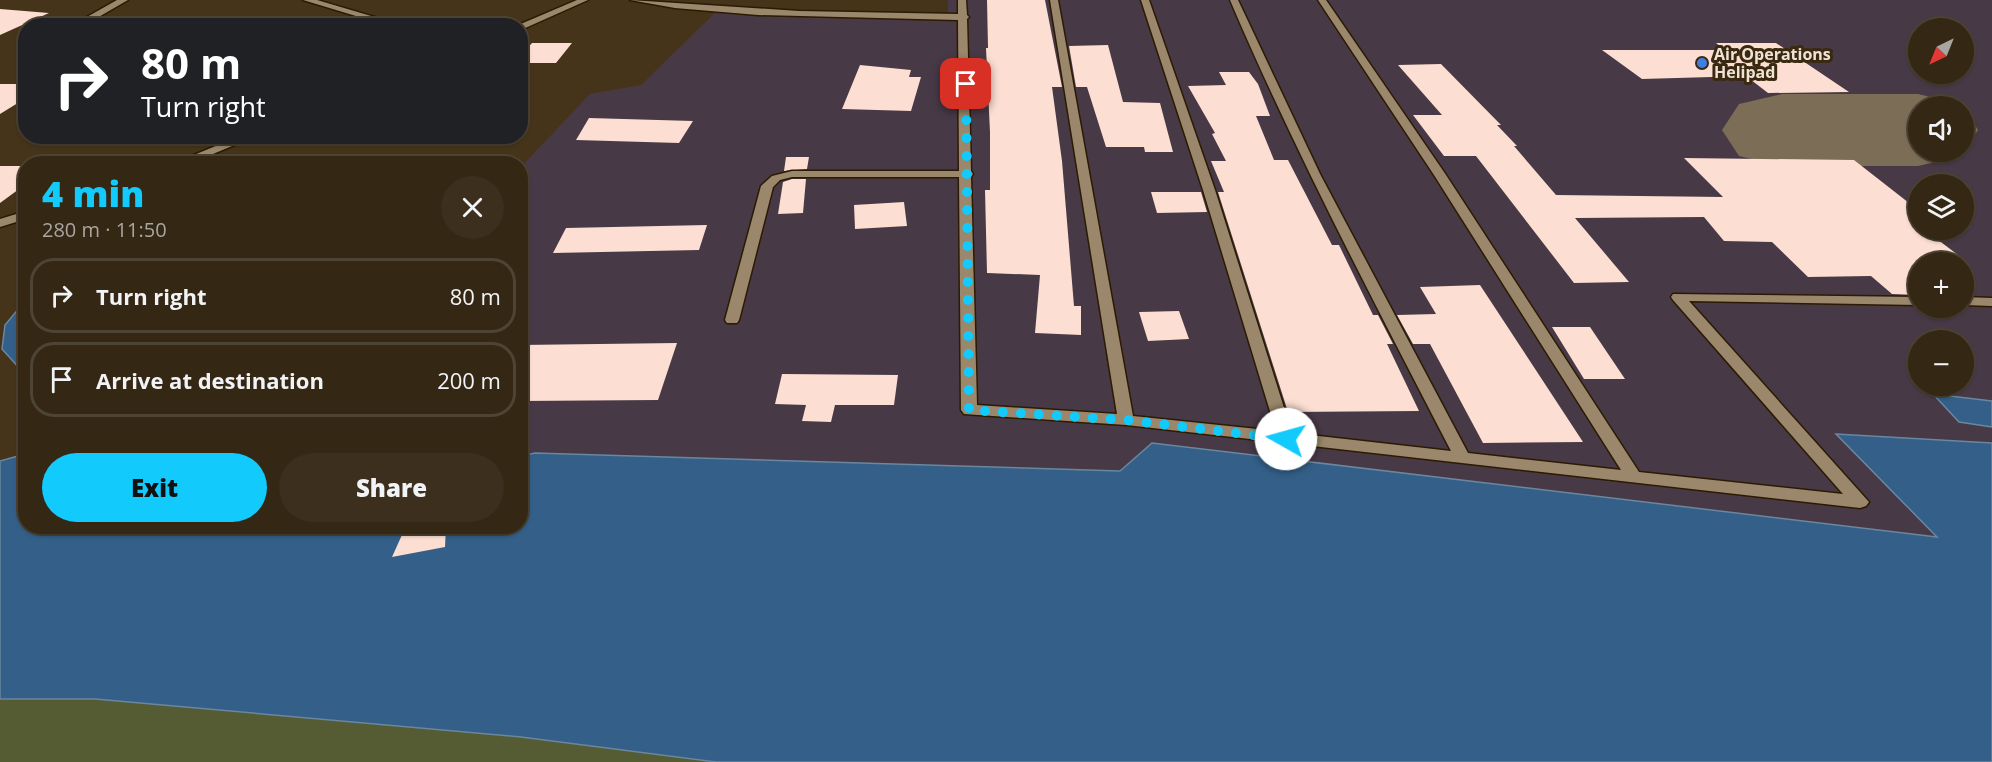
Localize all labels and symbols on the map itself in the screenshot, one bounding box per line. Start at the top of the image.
north arrow [1908,18,1974,84]
place label: Air Operations Helipad [1714,43,1831,83]
marker: Air Operations Helipad [1695,56,1709,70]
pin [940,58,991,109]
position arrow [1254,407,1318,471]

